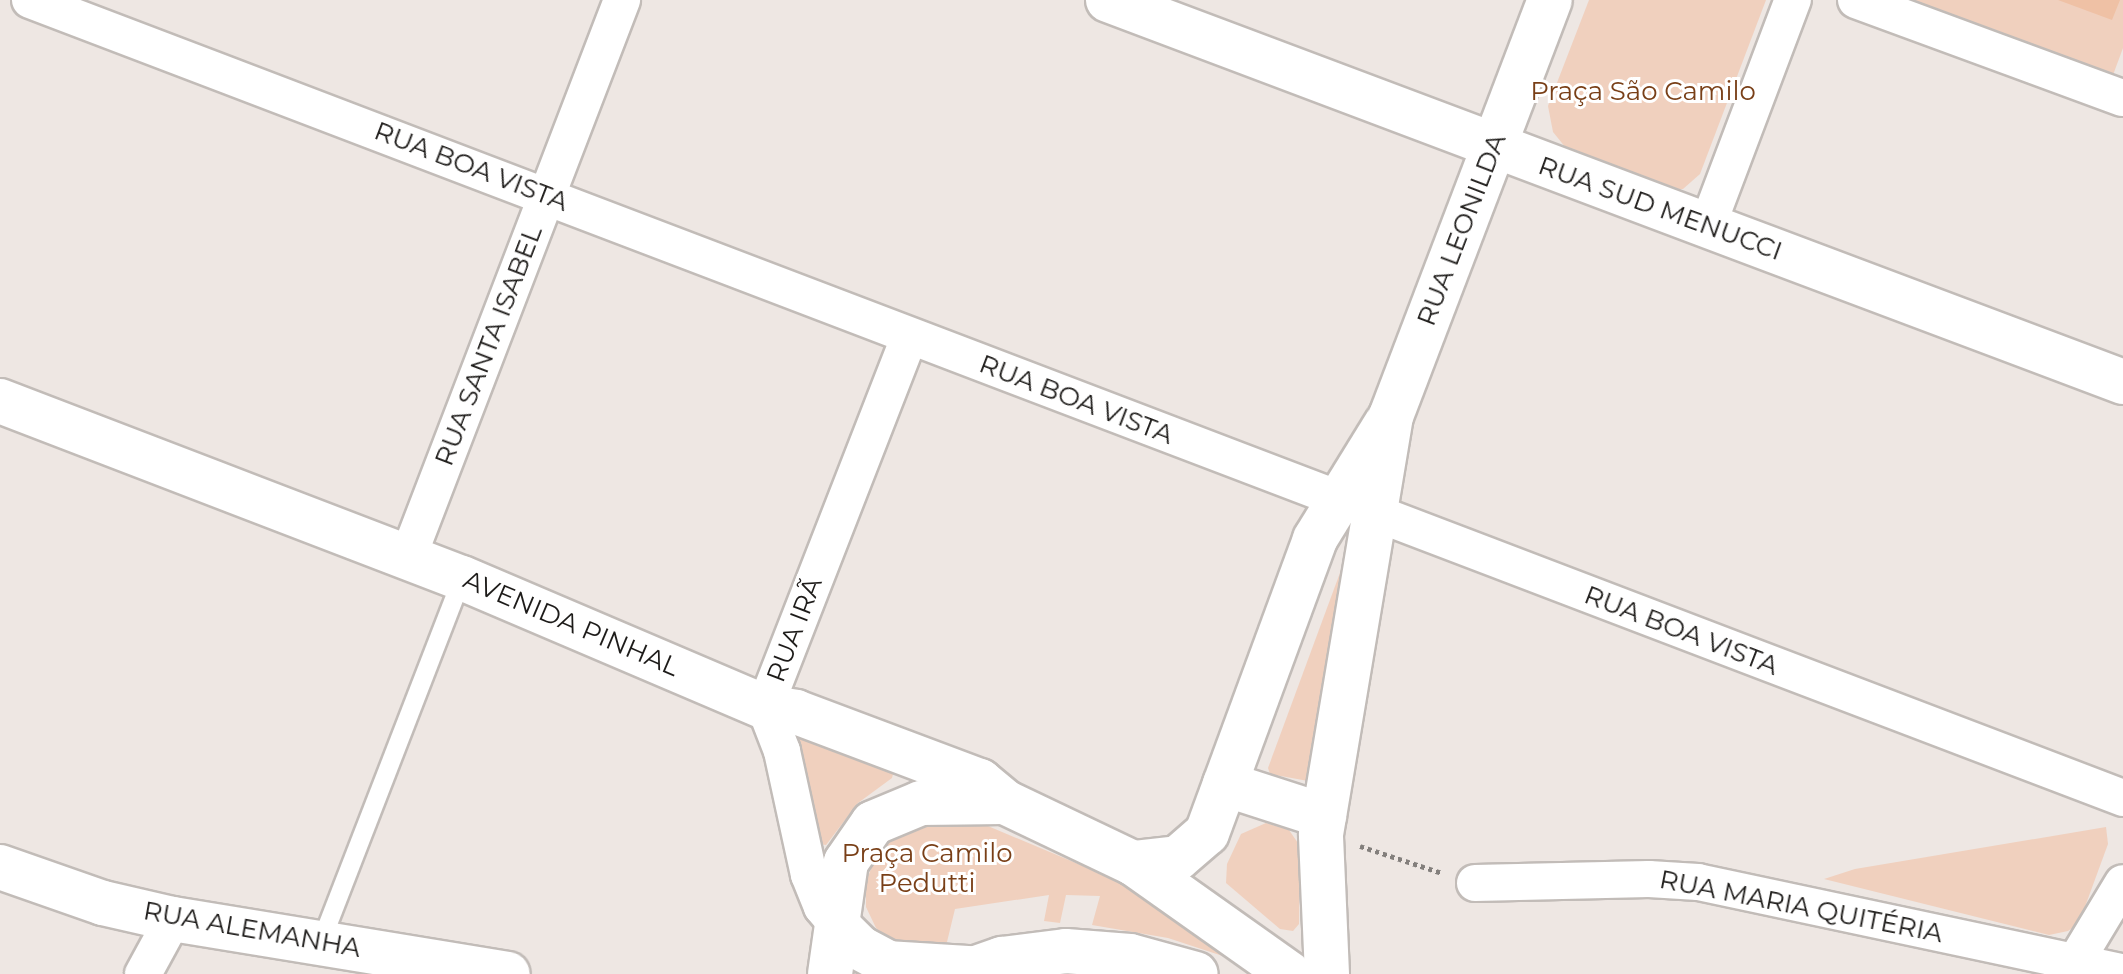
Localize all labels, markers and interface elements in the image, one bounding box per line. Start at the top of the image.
park label: Praça São Camilo [1530,76,1756,108]
street label: RUA BOA VISTA [370,116,572,218]
street label: RUA LEONILDA [1411,130,1513,330]
street label: RUA SUD MENUCCI [1534,150,1786,268]
street label: RUA SANTA ISABEL [429,222,549,470]
street label: RUA BOA VISTA [975,349,1177,451]
street label: AVENIDA PINHAL [459,565,683,683]
street label: RUA IRÃ [761,573,829,687]
street label: RUA BOA VISTA [1580,580,1782,682]
park label: Praça Camilo Pedutti [841,838,1013,900]
street label: RUA MARIA QUITÉRIA [1657,864,1945,950]
street label: RUA ALEMANHA [141,896,363,964]

